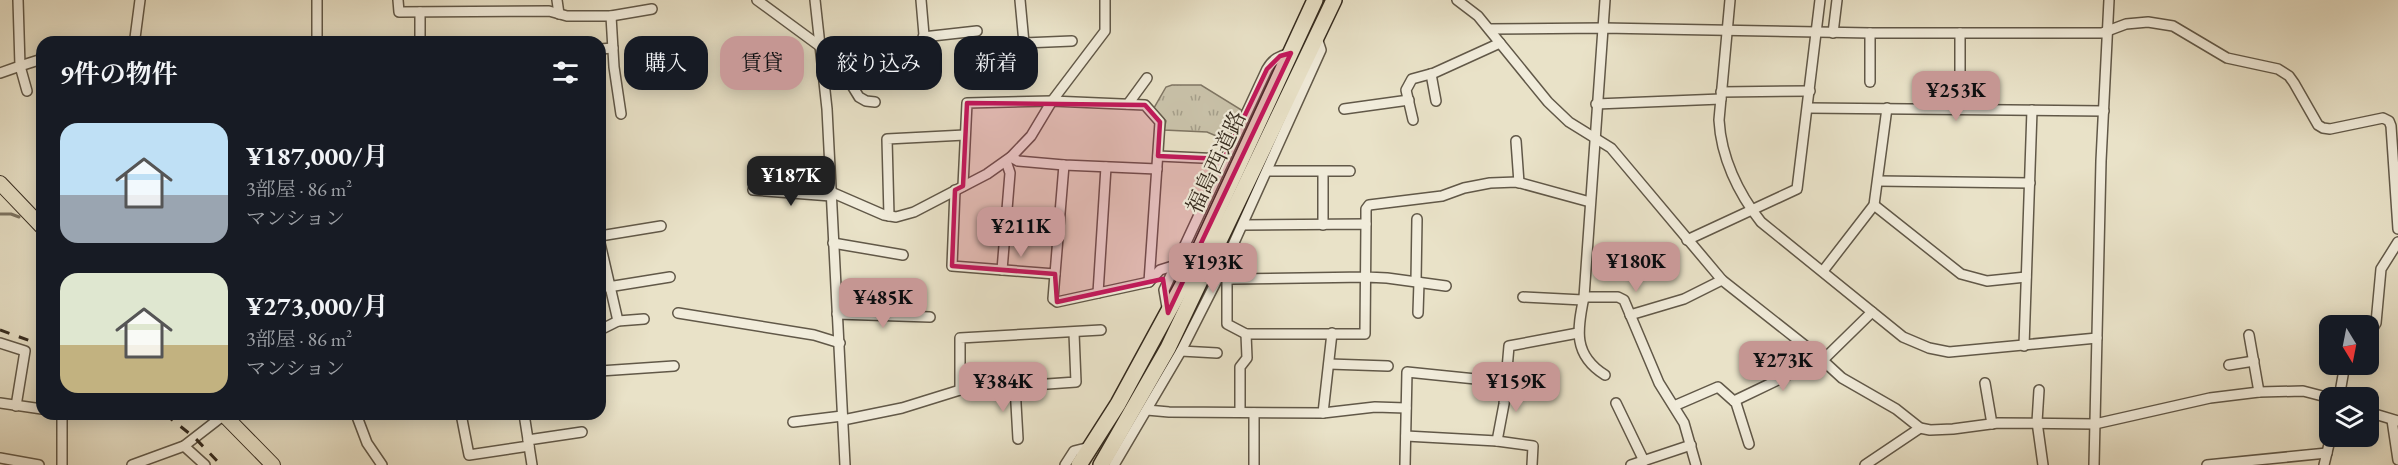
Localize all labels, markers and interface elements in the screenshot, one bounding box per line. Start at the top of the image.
chip: 購入 [624,36,708,90]
chip: 賃貸 [720,36,804,90]
chip: 絞り込み [816,36,942,90]
chip: 新着 [954,36,1038,90]
icon: filters [549,56,582,89]
text: 9件の物件 [60,57,178,91]
pin: ¥253K [1914,71,1998,122]
text: ¥253K [1926,77,1986,103]
street label: 福島西道路 [1180,106,1252,218]
text: ¥187,000/月 [246,139,388,173]
icon: home [108,147,180,219]
pin: ¥187K [749,156,833,207]
text: ¥187K [761,162,821,188]
text: 3部屋 · 86 m² [246,176,352,202]
text: マンション [246,205,345,231]
pin: ¥211K [979,207,1063,258]
text: ¥211K [991,213,1051,239]
pin: ¥180K [1594,242,1678,293]
pin: ¥193K [1171,243,1255,294]
text: ¥180K [1606,248,1666,274]
text: ¥193K [1183,249,1243,275]
pin: ¥485K [841,278,925,329]
text: ¥485K [853,284,913,310]
text: ¥273,000/月 [246,289,388,323]
icon: home [108,297,180,369]
north arrow [2319,315,2379,375]
map controls [2319,315,2379,447]
text: 3部屋 · 86 m² [246,326,352,352]
pin: ¥273K [1741,341,1825,392]
text: ¥273K [1753,347,1813,373]
text: マンション [246,355,345,381]
pin: ¥384K [961,362,1045,413]
pin: ¥159K [1474,362,1558,413]
text: ¥384K [973,368,1033,394]
text: ¥159K [1486,368,1546,394]
button: layers [2319,387,2379,447]

